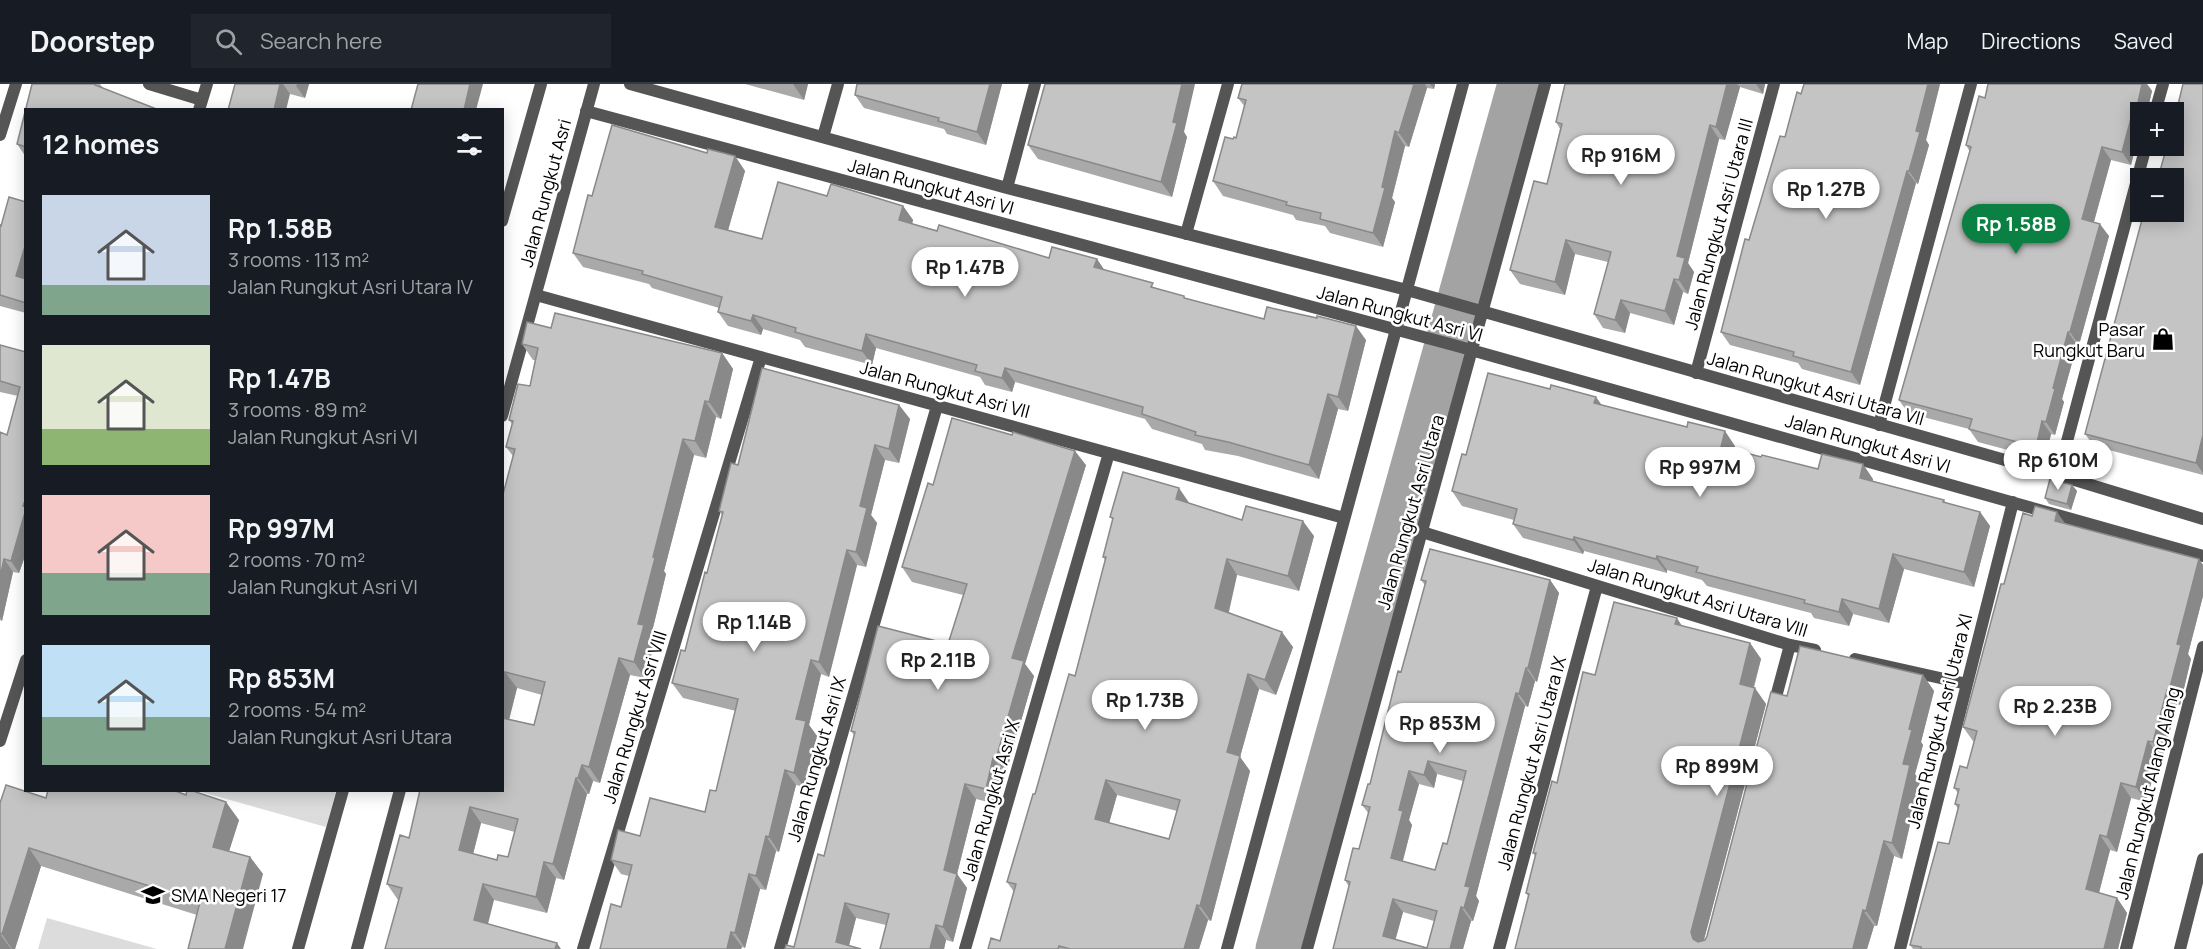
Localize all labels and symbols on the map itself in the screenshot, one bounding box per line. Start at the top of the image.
street label: Jalan Rungkut Asri [514,116,576,270]
street label: Jalan Rungkut Asri Utara III [1678,116,1758,332]
pin: Rp 916M [1566,135,1676,186]
street label: Jalan Rungkut Asri VI [845,152,1017,220]
pin: Rp 1.27B [1764,169,1888,220]
pin: Rp 1.58B [1954,204,2078,255]
pin: Rp 1.47B [903,247,1027,298]
street label: Jalan Rungkut Asri VI [1314,279,1486,347]
place label: Pasar Rungkut Baru [2033,317,2146,362]
shop icon: Pasar Rungkut Baru [2150,326,2176,352]
street label: Jalan Rungkut Asri Utara VII [1705,346,1927,430]
street label: Jalan Rungkut Asri VII [857,355,1033,423]
street label: Jalan Rungkut Asri VI [1783,408,1953,478]
street label: Jalan Rungkut Asri Utara [1371,412,1449,612]
pin: Rp 610M [2003,440,2113,491]
pin: Rp 997M [1645,447,1755,498]
street label: Jalan Rungkut Asri Utara VIII [1585,552,1811,642]
pin: Rp 1.14B [692,602,816,653]
street label: Jalan Rungkut Asri Utara XI [1901,611,1977,831]
street label: Jalan Rungkut Asri VIII [596,628,672,806]
pin: Rp 2.11B [876,640,1000,691]
street label: Jalan Rungkut Asri Utara IX [1491,653,1571,873]
street label: Jalan Rungkut Asri IX [781,673,851,844]
pin: Rp 1.73B [1083,680,1207,731]
street label: Jalan Rungkut Alang Alang [2109,684,2185,902]
pin: Rp 2.23B [1993,686,2117,737]
pin: Rp 853M [1385,703,1495,754]
street label: Jalan Rungkut Asri X [955,716,1025,883]
pin: Rp 899M [1662,746,1772,797]
school or university icon: SMA Negeri 17 [140,882,166,908]
place label: SMA Negeri 17 [171,883,287,907]

